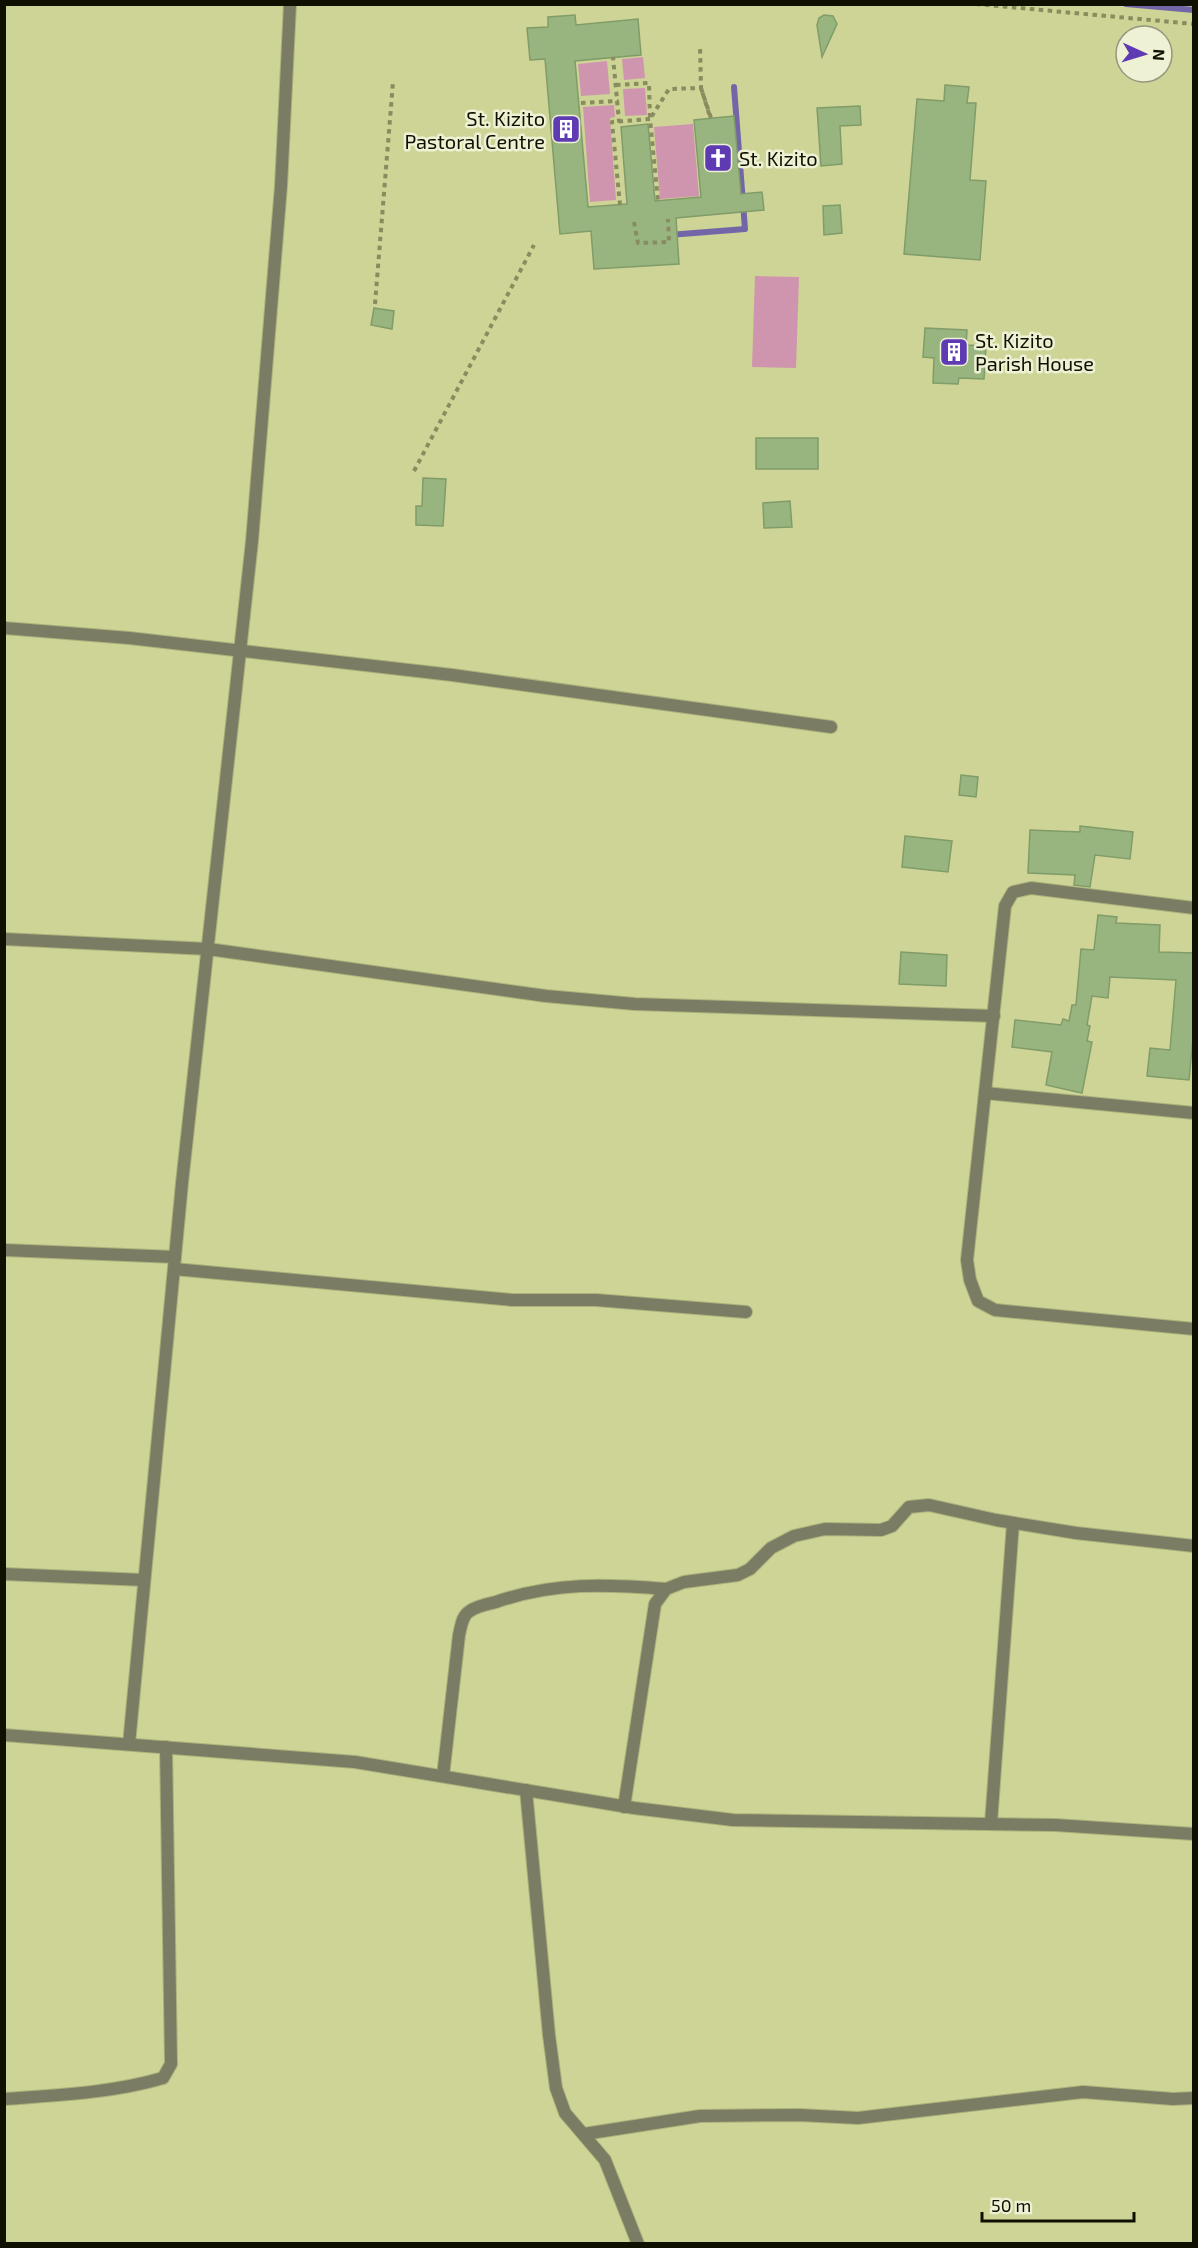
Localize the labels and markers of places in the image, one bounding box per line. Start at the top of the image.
place label: St. Kizito Pastoral Centre [404,106,545,153]
building icon: St. Kizito Pastoral Centre [550,113,582,145]
church icon: St. Kizito [702,142,734,174]
place label: St. Kizito [739,146,818,170]
place label: St. Kizito Parish House [975,328,1094,375]
building icon: St. Kizito Parish House [938,336,970,368]

